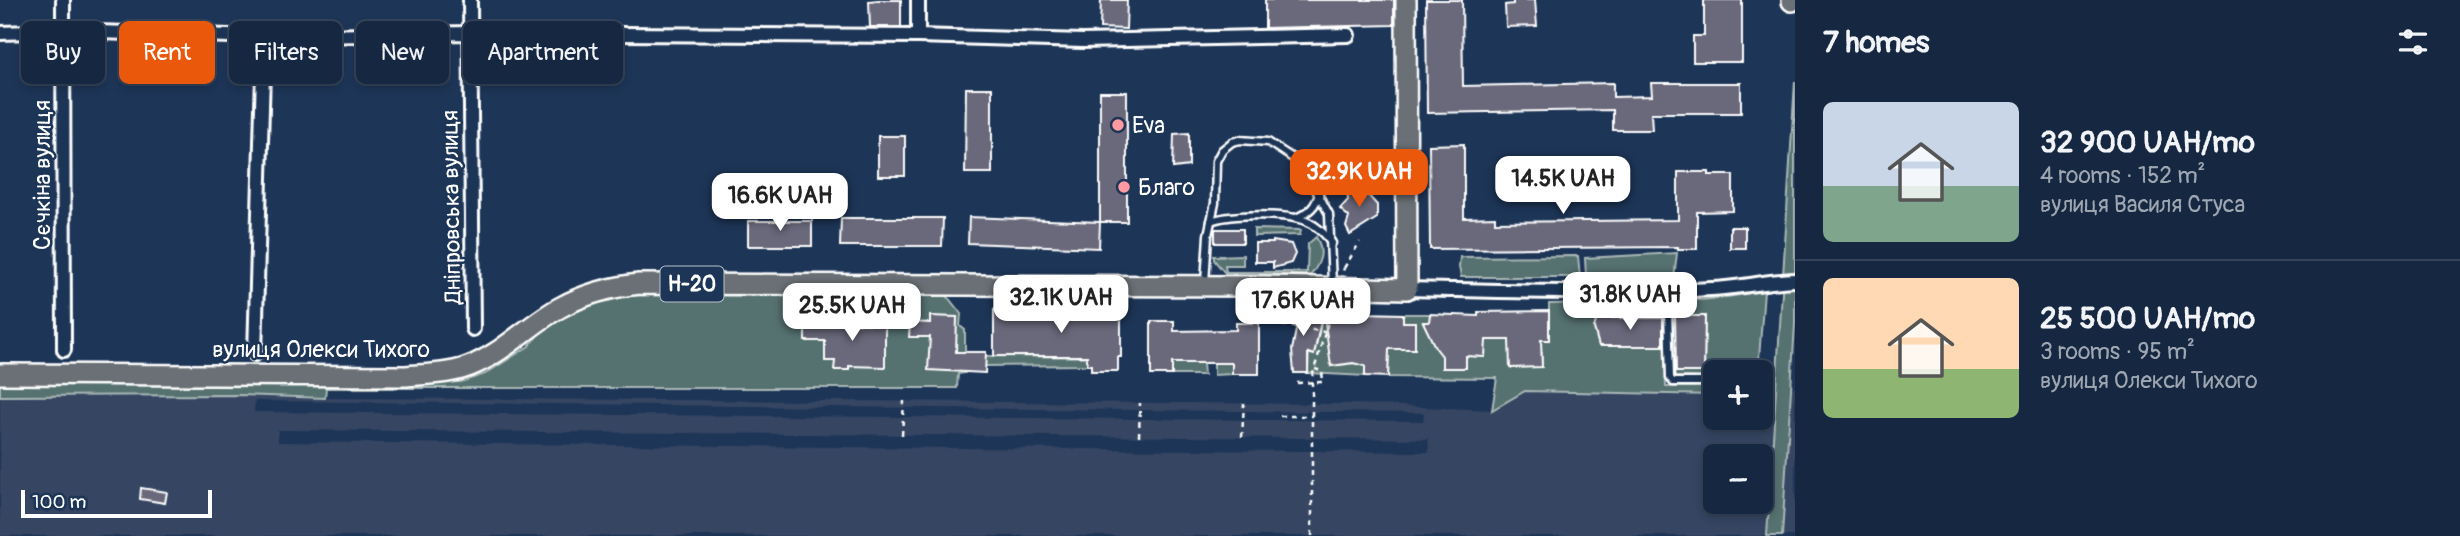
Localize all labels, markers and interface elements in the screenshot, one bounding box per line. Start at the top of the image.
chip: Buy [21,21,105,84]
chip: Rent [119,21,215,84]
chip: Filters [229,21,342,84]
chip: New [356,21,449,84]
chip: Apartment [463,21,623,84]
icon: filters [2394,23,2432,61]
text: 7 homes [1823,24,1930,61]
street label: Сєчкіна вулиця [28,100,57,250]
street label: Дніпровська вулиця [435,110,468,305]
place label: Eva [1132,111,1165,140]
marker: Eva [1110,117,1126,133]
text: 32 900 UAH/mo [2040,124,2255,161]
icon: home [1879,130,1963,214]
pin: 32.9K UAH [1279,150,1439,209]
pin: 14.5K UAH [1483,156,1643,216]
text: 32.9K UAH [1306,157,1412,186]
text: 4 rooms · 152 m² [2040,161,2206,190]
text: 14.5K UAH [1511,164,1615,193]
place label: Благо [1138,173,1195,202]
pin: 16.6K UAH [700,174,860,233]
marker: Благо [1116,179,1132,195]
text: 16.6K UAH [728,181,832,210]
text: вулиця Василя Стуса [2040,190,2245,219]
road number: Н-20 [660,266,724,302]
pin: 31.8K UAH [1550,272,1710,332]
pin: 32.1K UAH [981,276,1141,335]
pin: 17.6K UAH [1223,278,1383,338]
text: 31.8K UAH [1579,280,1681,309]
text: 32.1K UAH [1009,283,1113,312]
pin: 25.5K UAH [772,284,932,343]
text: 17.6K UAH [1251,286,1355,315]
text: 25.5K UAH [799,291,905,320]
text: 25 500 UAH/mo [2040,300,2255,337]
icon: home [1879,306,1963,390]
street label: вулиця Олекси Тихого [212,335,430,364]
text: 3 rooms · 95 m² [2040,337,2195,366]
map controls [1703,360,1773,514]
button: + [1703,360,1773,430]
text: вулиця Олекси Тихого [2040,366,2258,395]
button: − [1703,444,1773,514]
scale bar [21,487,212,519]
text: 100 m [32,490,86,514]

